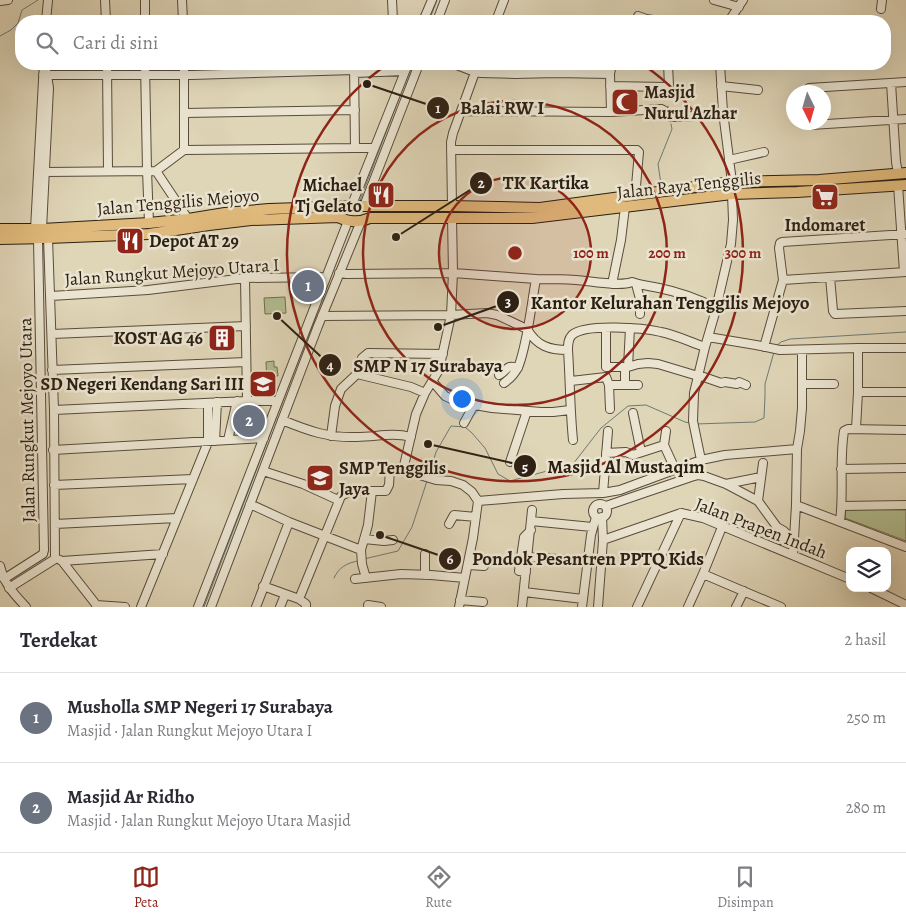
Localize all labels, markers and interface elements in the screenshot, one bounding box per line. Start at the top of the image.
search box [15,15,891,70]
icon: search [33,29,61,57]
text: Cari di sini [73,30,158,56]
place label: Masjid Nurul Azhar [644,80,738,125]
north arrow [786,85,831,130]
mosque icon: Masjid Nurul Azhar [610,87,640,117]
callout: Balai RW I [425,91,554,125]
text: Balai RW I [460,95,544,121]
text: 1 [435,98,441,118]
street label: Jalan Raya Tenggilis [616,165,762,205]
callout: TK Kartika [468,166,599,200]
text: TK Kartika [503,170,590,196]
place label: Michael Tj Gelato [295,173,362,218]
text: 2 [477,173,485,193]
restaurant icon: Michael Tj Gelato [366,180,396,210]
supermarket icon: Indomaret [810,182,840,212]
street label: Jalan Tenggilis Mejoyo [96,183,260,221]
place label: Indomaret [785,213,865,237]
restaurant icon: Depot AT 29 [115,226,145,256]
place label: Depot AT 29 [149,229,239,253]
text: 100 m [573,243,609,263]
text: 200 m [648,243,686,263]
text: 300 m [725,243,762,263]
centre of rings [506,244,524,262]
street label: Jalan Rungkut Mejoyo Utara I [64,253,280,291]
pin: 1 [292,267,324,305]
callout: Kantor Kelurahan Tenggilis Mejoyo [495,285,819,319]
text: Kantor Kelurahan Tenggilis Mejoyo [531,290,810,316]
text: 3 [505,292,511,312]
street label: Jalan Rungkut Mejoyo Utara [13,317,41,523]
building icon: KOST AG 46 [207,323,237,353]
place label: KOST AG 46 [114,326,203,350]
callout: SMP N 17 Surabaya [318,348,513,382]
text: SMP N 17 Surabaya [353,353,504,379]
text: 4 [326,355,334,375]
school or university icon: SD Negeri Kendang Sari III [248,369,278,399]
place label: SD Negeri Kendang Sari III [41,372,244,396]
your location [449,386,475,412]
pin: 2 [233,402,265,440]
callout: Masjid Al Mustaqim [512,449,715,483]
text: Masjid Al Mustaqim [547,454,705,480]
place label: SMP Tenggilis Jaya [339,456,446,501]
text: 5 [522,457,528,477]
school or university icon: SMP Tenggilis Jaya [305,463,335,493]
street label: Jalan Prapen Indah [692,492,831,564]
callout: Pondok Pesantren PPTQ Kids [437,542,715,576]
text: Pondok Pesantren PPTQ Kids [472,546,704,572]
map controls [846,547,891,592]
button: layers [846,547,891,592]
text: 6 [446,549,454,569]
text: Terdekat [20,626,98,654]
text: 2 hasil [844,629,886,651]
text: Musholla SMP Negeri 17 Surabaya [67,694,333,720]
text: 1 [33,707,39,729]
text: 250 m [847,707,886,729]
text: Masjid · Jalan Rungkut Mejoyo Utara I [67,720,312,742]
text: Masjid Ar Ridho [67,784,195,810]
text: 2 [32,797,40,819]
text: 280 m [846,797,886,819]
text: Masjid · Jalan Rungkut Mejoyo Utara Masjid [67,810,351,832]
tab: Peta [132,863,160,912]
tab: Rute [425,863,453,912]
tab: Disimpan [717,863,774,912]

